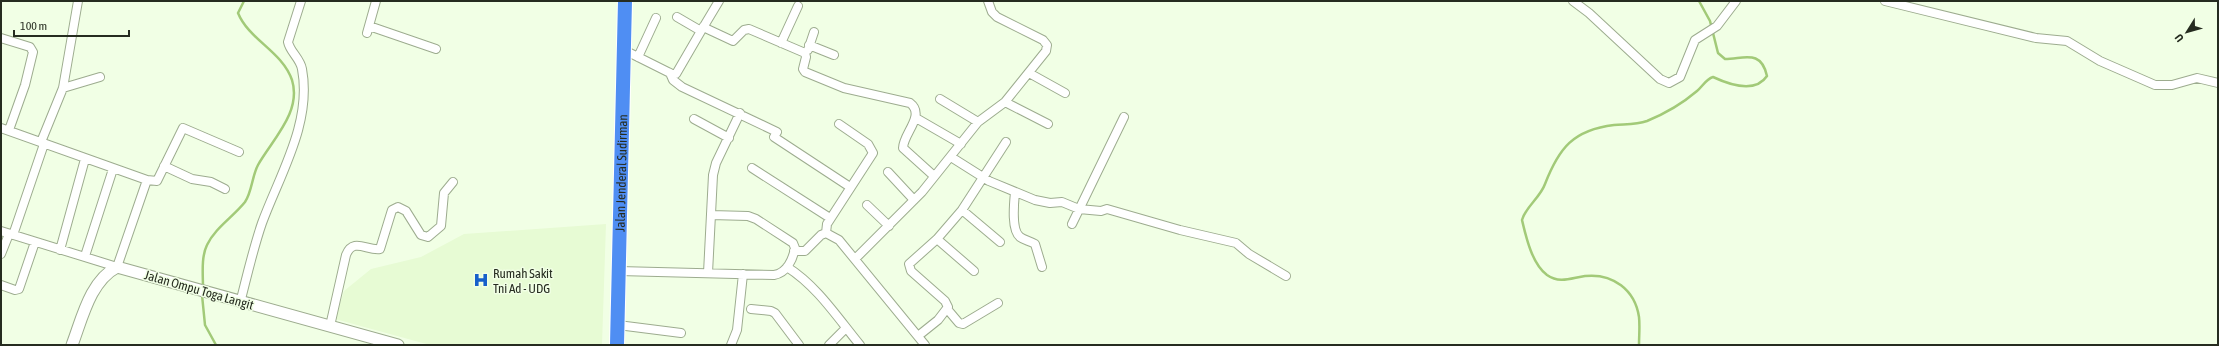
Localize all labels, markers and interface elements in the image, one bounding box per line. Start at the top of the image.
scale bar [14,12,129,38]
north arrow [2167,12,2207,52]
text: 100 m [20,19,47,33]
text: U [2172,32,2186,44]
street label: Jalan Jenderal Sudirman [612,114,630,232]
place label: Rumah Sakit Tni Ad - UDG [493,266,553,296]
street label: Jalan Ompu Toga Langit [143,267,256,313]
hospital icon: Rumah Sakit Tni Ad - UDG [472,271,490,289]

